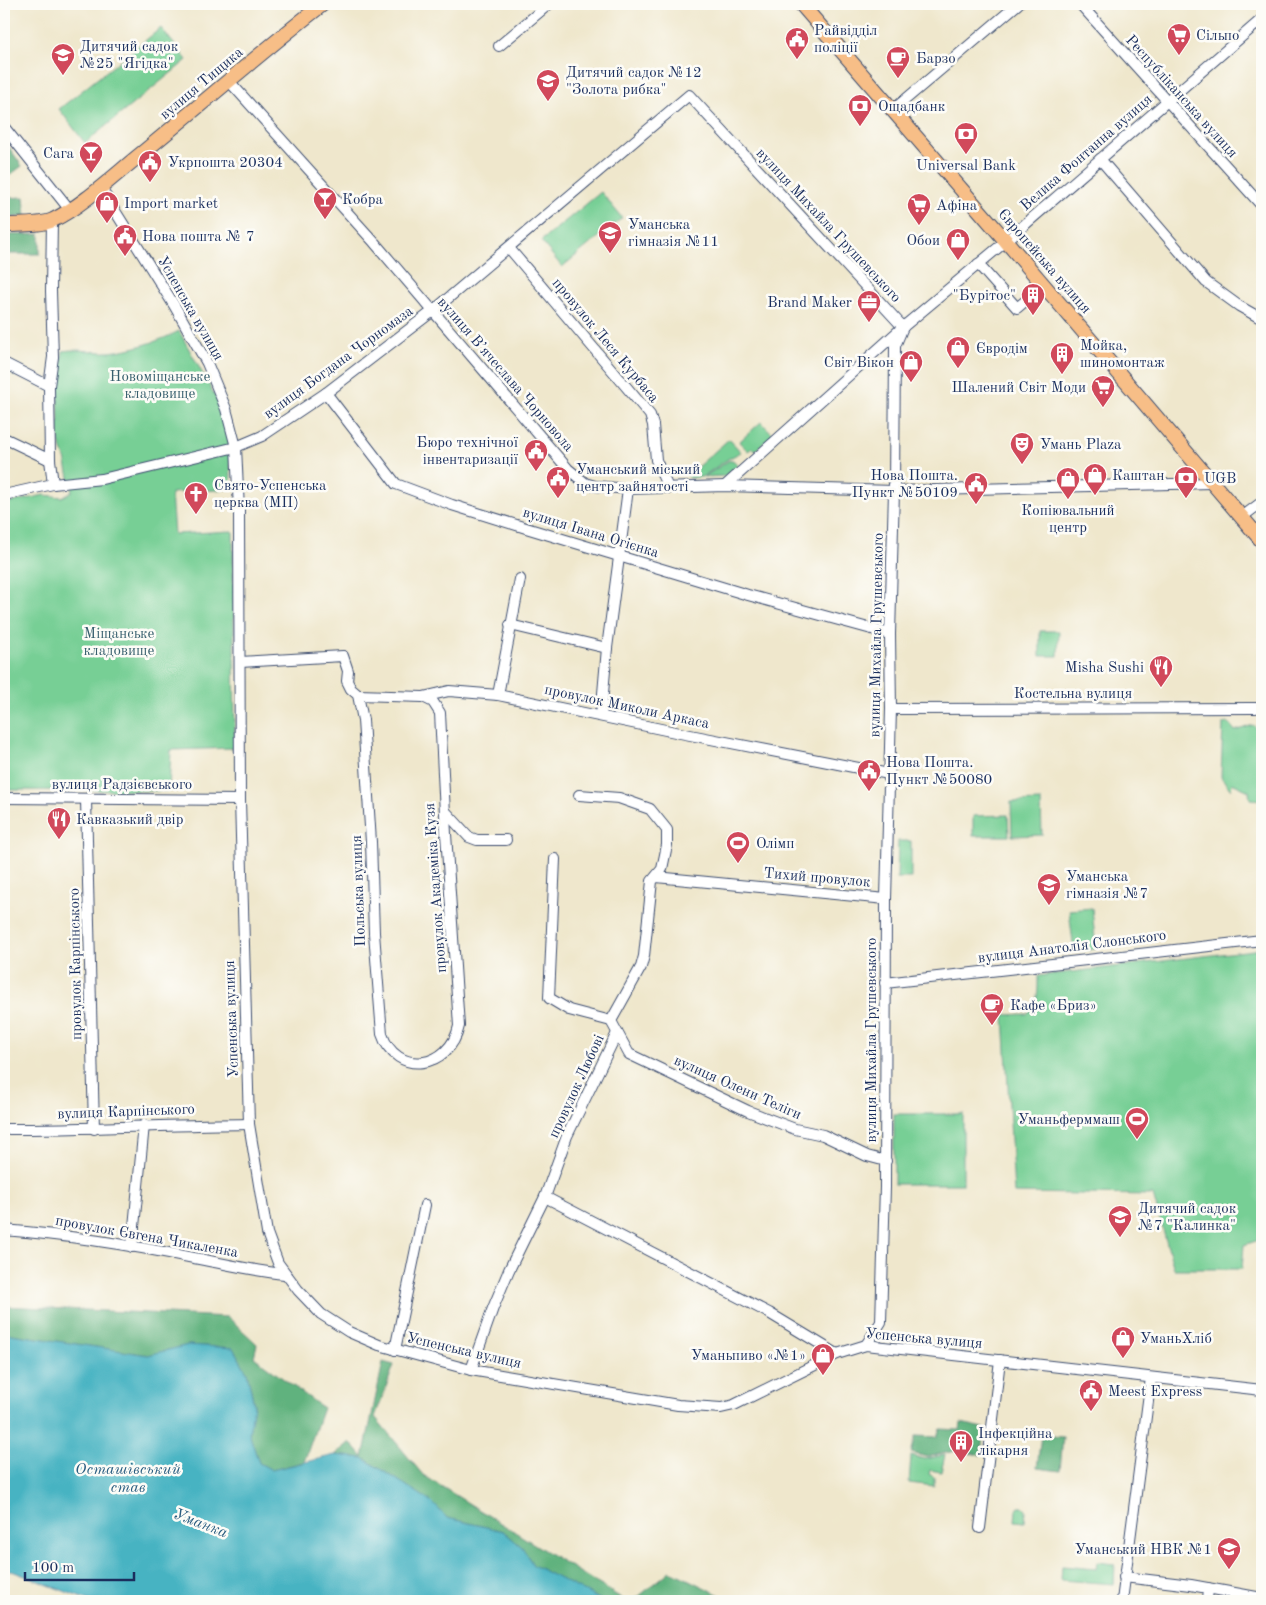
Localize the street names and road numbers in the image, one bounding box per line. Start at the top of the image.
street label: Республіканська вулиця [1122,33,1240,161]
street label: вулиця Тищика [158,45,247,123]
street label: Велика Фонтанна вулиця [1018,92,1156,214]
street label: вулиця Михайла Грушевського [753,146,903,306]
street label: Європейська вулиця [995,207,1093,317]
street label: Успенська вулиця [154,254,226,363]
street label: провулок Леся Курбаса [549,276,661,406]
street label: вулиця В’ячеслава Чорновола [434,295,576,455]
street label: вулиця Богдана Чорномаза [261,304,417,422]
street label: вулиця Івана Огієнка [521,506,661,561]
street label: вулиця Михайла Грушевського [868,533,887,738]
street label: провулок Миколи Аркаса [543,683,711,732]
street label: Костельна вулиця [1014,687,1132,702]
street label: вулиця Радзієвського [52,778,192,793]
street label: провулок Академіка Кузя [423,802,450,973]
street label: Польська вулиця [350,835,369,947]
street label: Тихий провулок [763,866,871,891]
street label: провулок Карпінського [68,888,85,1040]
street label: вулиця Анатолія Слонського [977,928,1167,966]
street label: вулиця Михайла Грушевського [865,938,880,1142]
street label: Успенська вулиця [223,960,242,1078]
street label: провулок Любові [547,1033,608,1141]
street label: вулиця Олени Теліги [671,1053,803,1123]
street label: вулиця Карпінського [57,1103,195,1122]
street label: провулок Євгена Чикаленка [54,1214,240,1261]
street label: Успенська вулиця [865,1327,983,1352]
street label: Успенська вулиця [405,1331,523,1372]

